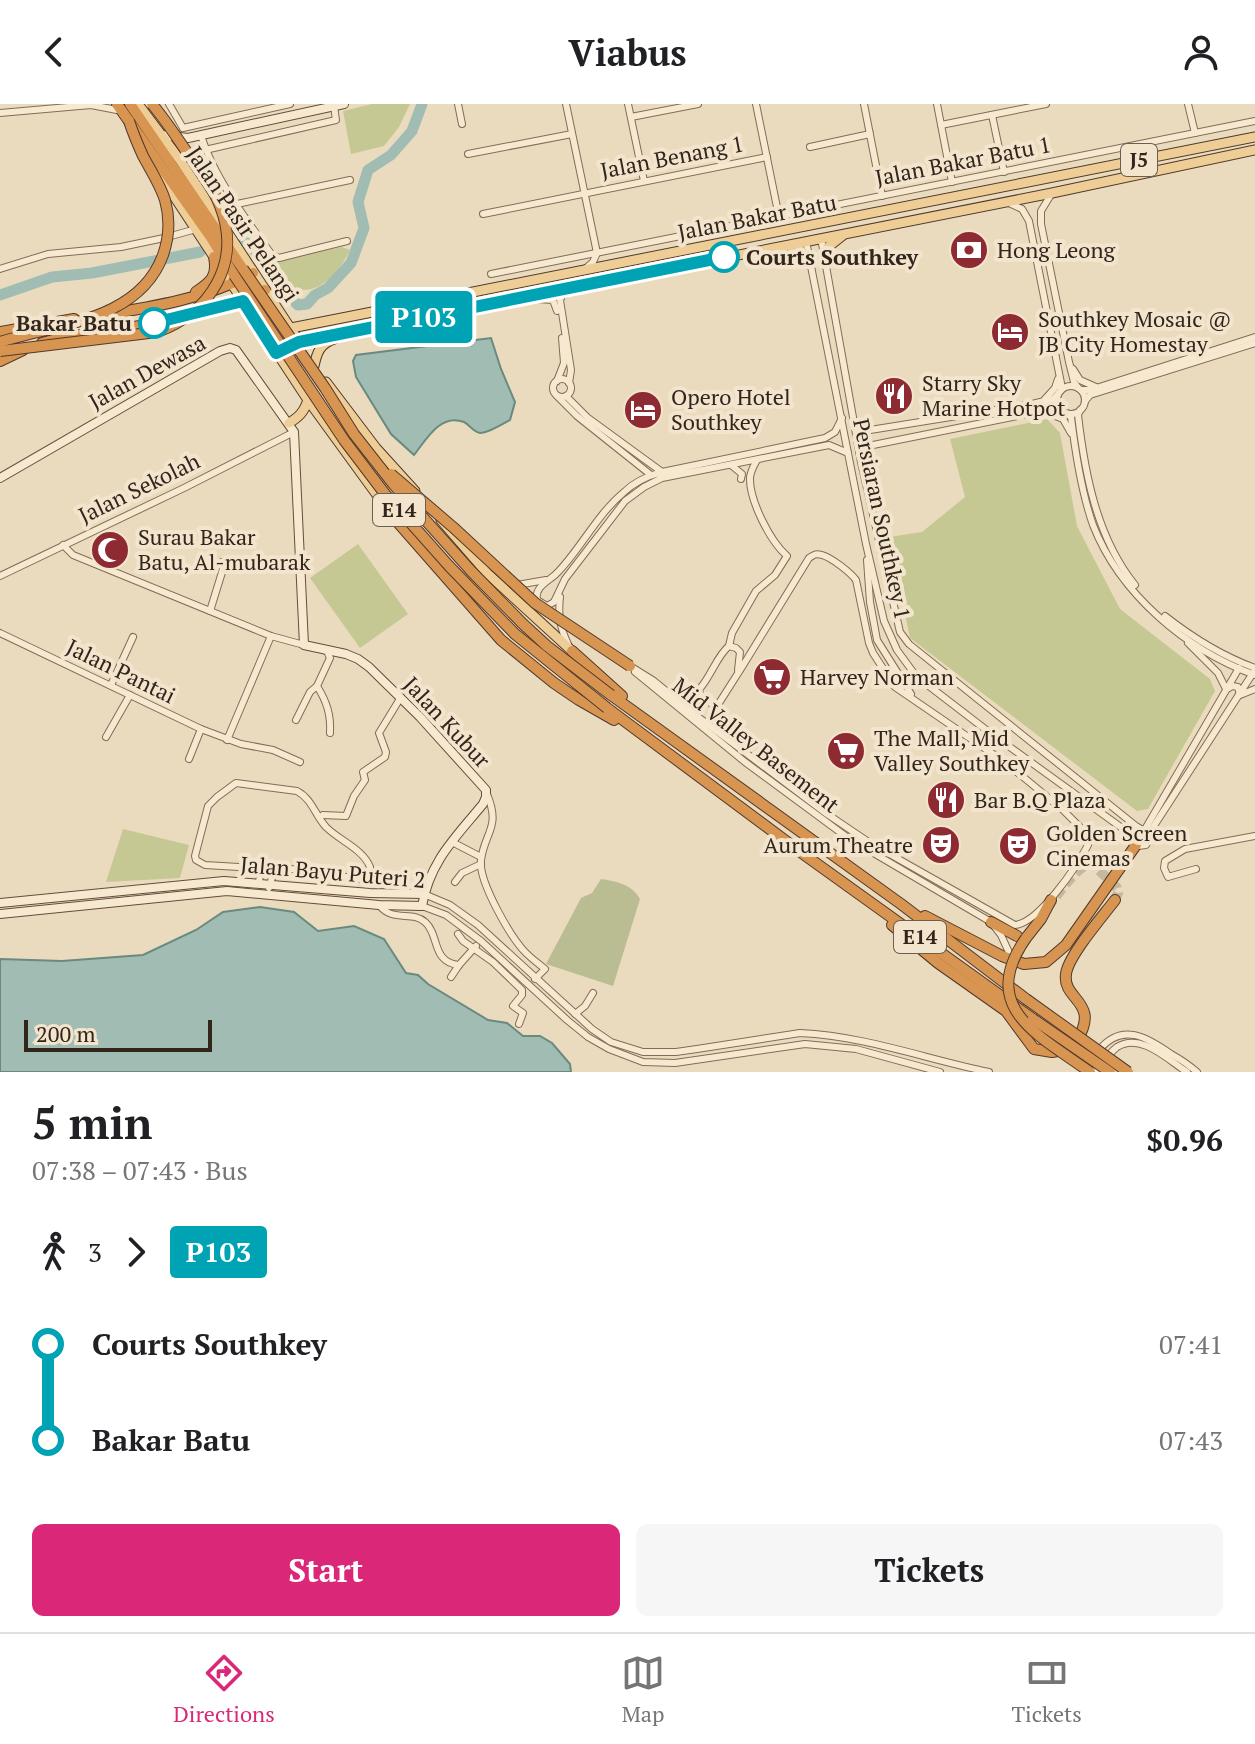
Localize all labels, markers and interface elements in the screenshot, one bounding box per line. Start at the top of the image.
text: Viabus [568,29,687,76]
icon: back [32,30,76,74]
icon: person [1179,30,1223,74]
street label: Jalan Benang 1 [598,128,746,185]
street label: Jalan Bakar Batu 1 [873,129,1053,192]
street label: Jalan Pasir Pelangi [181,140,306,307]
road number: J5 [1121,144,1157,176]
street label: Jalan Bakar Batu [675,187,839,246]
bank icon: Hong Leong [948,229,990,271]
place label: Hong Leong [997,235,1116,264]
marker: Courts Southkey [709,242,739,272]
place label: Courts Southkey [746,242,919,271]
line badge: P103 [368,291,480,343]
text: P103 [391,298,457,335]
place label: Southkey Mosaic @ JB City Homestay [1038,304,1231,358]
place label: Bakar Batu [16,308,132,337]
marker: Bakar Batu [139,308,169,338]
hotel icon: Southkey Mosaic @ JB City Homestay [989,311,1031,353]
street label: Jalan Dewasa [83,328,210,416]
place label: Starry Sky Marine Hotpot [922,368,1065,422]
restaurant icon: Starry Sky Marine Hotpot [873,375,915,417]
place label: Opero Hotel Southkey [671,382,791,436]
hotel icon: Opero Hotel Southkey [622,389,664,431]
street label: Persiaran Southkey 1 [847,416,918,622]
street label: Jalan Sekolah [73,446,204,529]
road number: E14 [373,494,425,526]
place label: Surau Bakar Batu, Al-mubarak [138,522,311,576]
mosque icon: Surau Bakar Batu, Al-mubarak [89,529,131,571]
street label: Jalan Pantai [62,632,181,709]
supermarket icon: Harvey Norman [751,656,793,698]
place label: Harvey Norman [800,662,954,691]
street label: Jalan Kubur [398,670,497,774]
street label: Mid Valley Basement [667,670,846,819]
place label: The Mall, Mid Valley Southkey [874,723,1030,777]
supermarket icon: The Mall, Mid Valley Southkey [825,730,867,772]
restaurant icon: Bar B.Q Plaza [925,779,967,821]
place label: Bar B.Q Plaza [974,785,1106,814]
place label: Golden Screen Cinemas [1046,818,1187,872]
theatre icon: Aurum Theatre [920,824,962,866]
theatre icon: Golden Screen Cinemas [997,825,1039,867]
place label: Aurum Theatre [764,830,913,859]
street label: Jalan Bayu Puteri 2 [239,849,427,894]
road number: E14 [894,921,946,953]
scale bar [24,1016,212,1052]
text: 200 m [36,1019,96,1048]
text: 5 min [32,1093,152,1152]
text: $0.96 [1146,1120,1223,1160]
text: 07:38 – 07:43 · Bus [32,1153,248,1187]
icon: walk [32,1230,76,1274]
icon: forward [114,1230,158,1274]
text: P103 [186,1233,251,1270]
text: 3 [88,1235,102,1269]
text: Courts Southkey [92,1324,327,1364]
text: 07:41 [1159,1327,1223,1361]
text: Bakar Batu [92,1420,250,1460]
text: 07:43 [1159,1423,1223,1457]
button: Start [32,1524,620,1616]
button: Tickets [636,1524,1223,1616]
tab: Directions [173,1651,275,1728]
tab: Map [621,1651,665,1728]
tab: Tickets [1011,1651,1082,1728]

